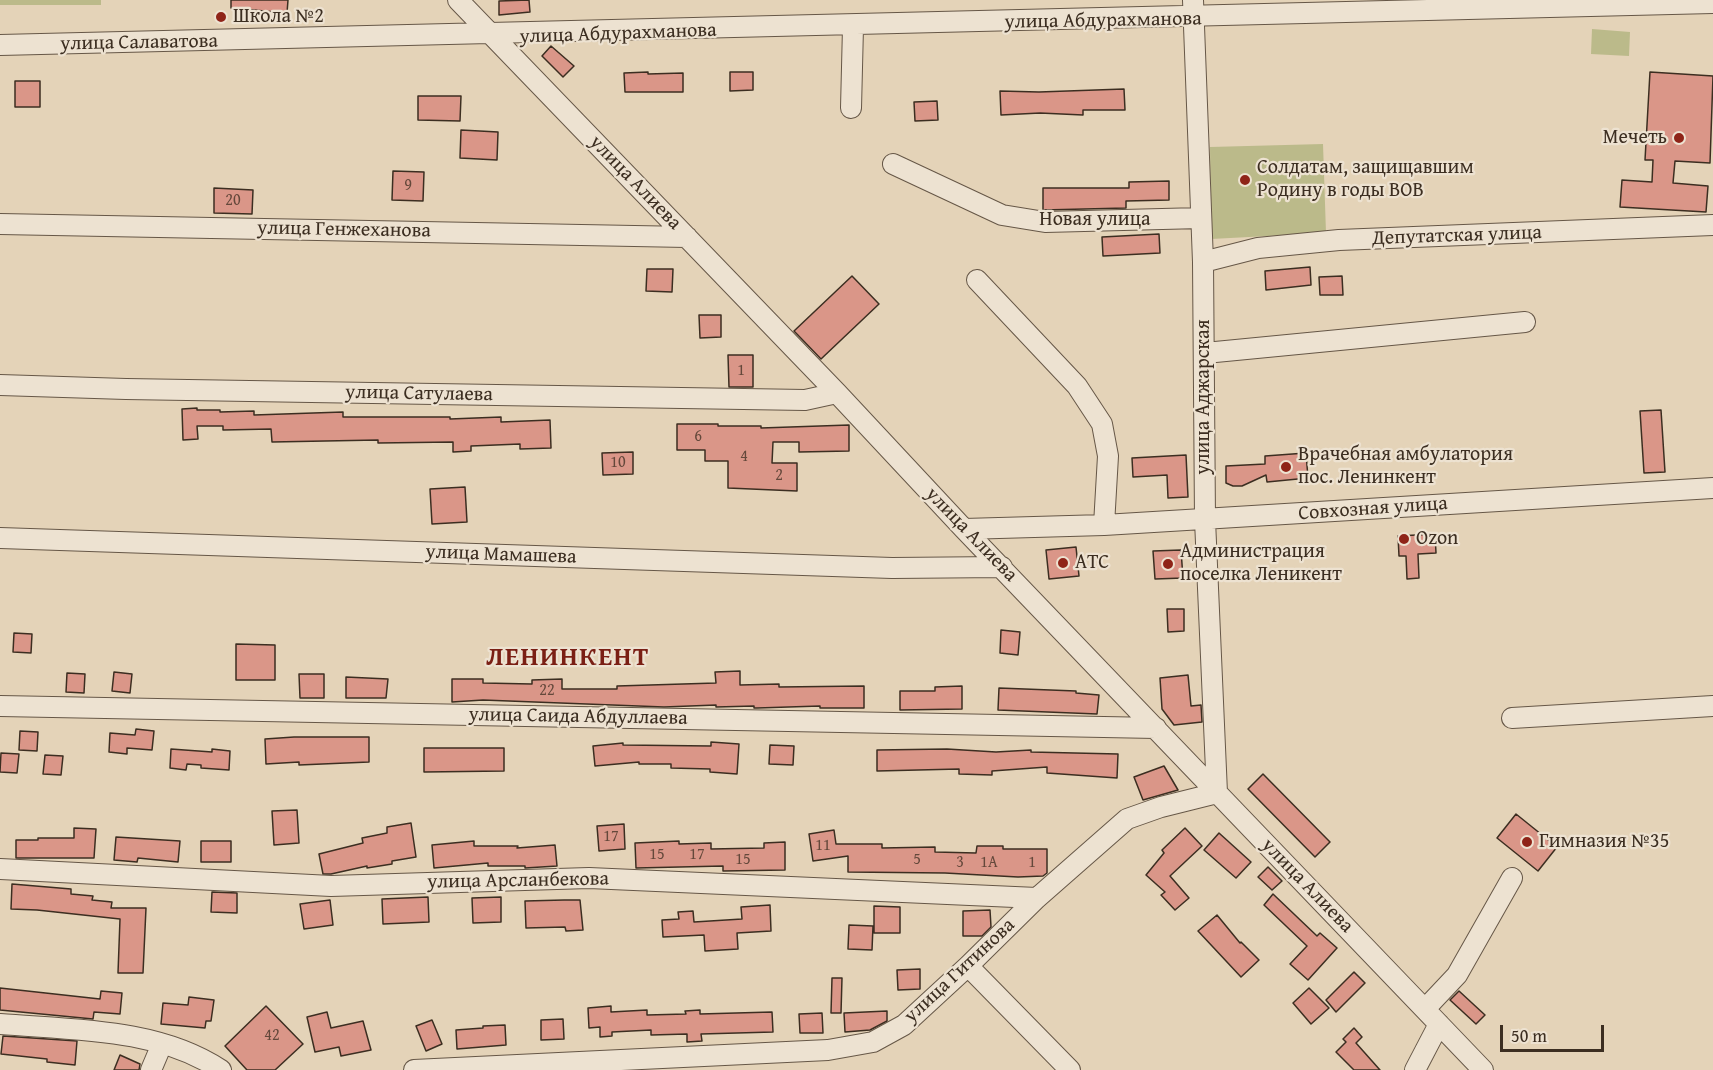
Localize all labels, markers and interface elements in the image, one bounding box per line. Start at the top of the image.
place label: Школа №2 [233,5,324,29]
street label: улица Абдурахманова [1004,7,1202,35]
marker: Школа №2 [214,10,228,24]
street label: улица Абдурахманова [519,19,717,49]
street label: улица Салаватова [60,30,218,56]
place label: Мечеть [1603,126,1667,150]
street label: улица Алиева [584,131,686,235]
marker: Мечеть [1672,131,1686,145]
place label: Солдатам, защищавшим Родину в годы ВОВ [1257,156,1474,203]
marker: Солдатам, защищавшим Родину в годы ВОВ [1238,173,1252,187]
house number: 9 [404,176,412,196]
house number: 20 [225,191,241,211]
street label: Новая улица [1039,208,1151,232]
street label: улица Генжеханова [257,216,431,244]
street label: Депутатская улица [1372,221,1542,251]
street label: улица Аджарская [1192,319,1216,475]
house number: 1 [737,361,745,381]
street label: улица Сатулаева [345,381,493,407]
house number: 6 [694,427,702,447]
place label: Врачебная амбулатория пос. Ленинкент [1298,443,1513,490]
house number: 4 [740,447,748,467]
house number: 10 [610,453,626,473]
marker: Врачебная амбулатория пос. Ленинкент [1279,460,1293,474]
house number: 2 [775,466,783,486]
street label: улица Алиева [920,483,1022,587]
street label: Совхозная улица [1298,492,1448,526]
place label: Ozon [1416,527,1458,551]
marker: Ozon [1397,532,1411,546]
street label: улица Мамашева [425,540,577,570]
place label: Администрация поселка Леникент [1180,540,1342,587]
place label: АТС [1075,551,1109,575]
marker: АТС [1056,556,1070,570]
marker: Администрация поселка Леникент [1161,557,1175,571]
district label: ЛЕНИНКЕНТ [486,642,650,674]
house number: 22 [539,681,555,701]
street label: улица Саида Абдуллаева [468,703,688,731]
house number: 17 [603,827,619,847]
place label: Гимназия №35 [1539,830,1669,854]
street label: улица Алиева [1256,834,1358,938]
marker: Гимназия №35 [1520,835,1534,849]
house number: 11 [815,836,831,856]
house number: 15 [649,845,665,865]
house number: 17 [689,845,705,865]
house number: 15 [735,850,751,870]
house number: 5 [913,850,921,870]
house number: 3 [956,853,964,873]
house number: 1А [980,853,998,873]
house number: 1 [1028,853,1036,873]
street label: улица Арсланбекова [427,867,609,895]
street label: улица Гитинова [900,914,1020,1028]
scale bar [1503,1013,1606,1051]
text: 50 m [1511,1022,1547,1049]
house number: 42 [264,1026,280,1046]

